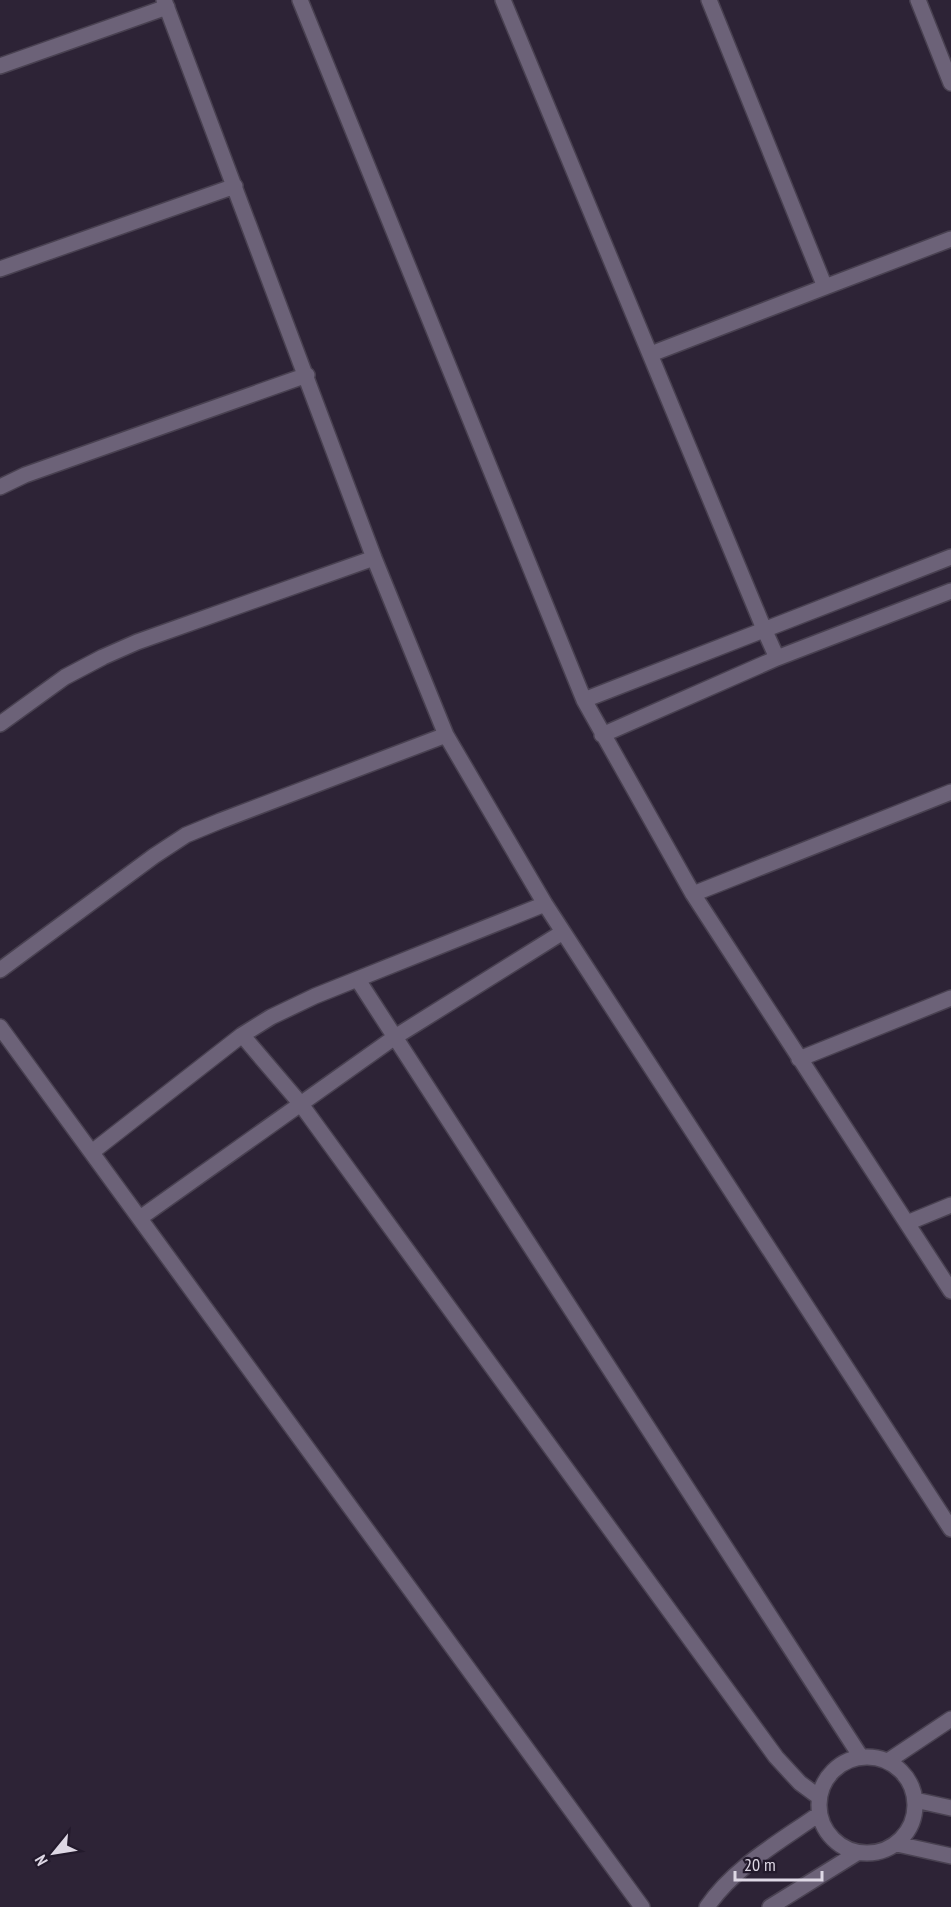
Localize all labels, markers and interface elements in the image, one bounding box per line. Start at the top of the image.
north arrow [24,1823,84,1883]
scale bar [735,1844,822,1882]
text: N [30,1852,52,1869]
text: 20 m [744,1853,776,1876]

